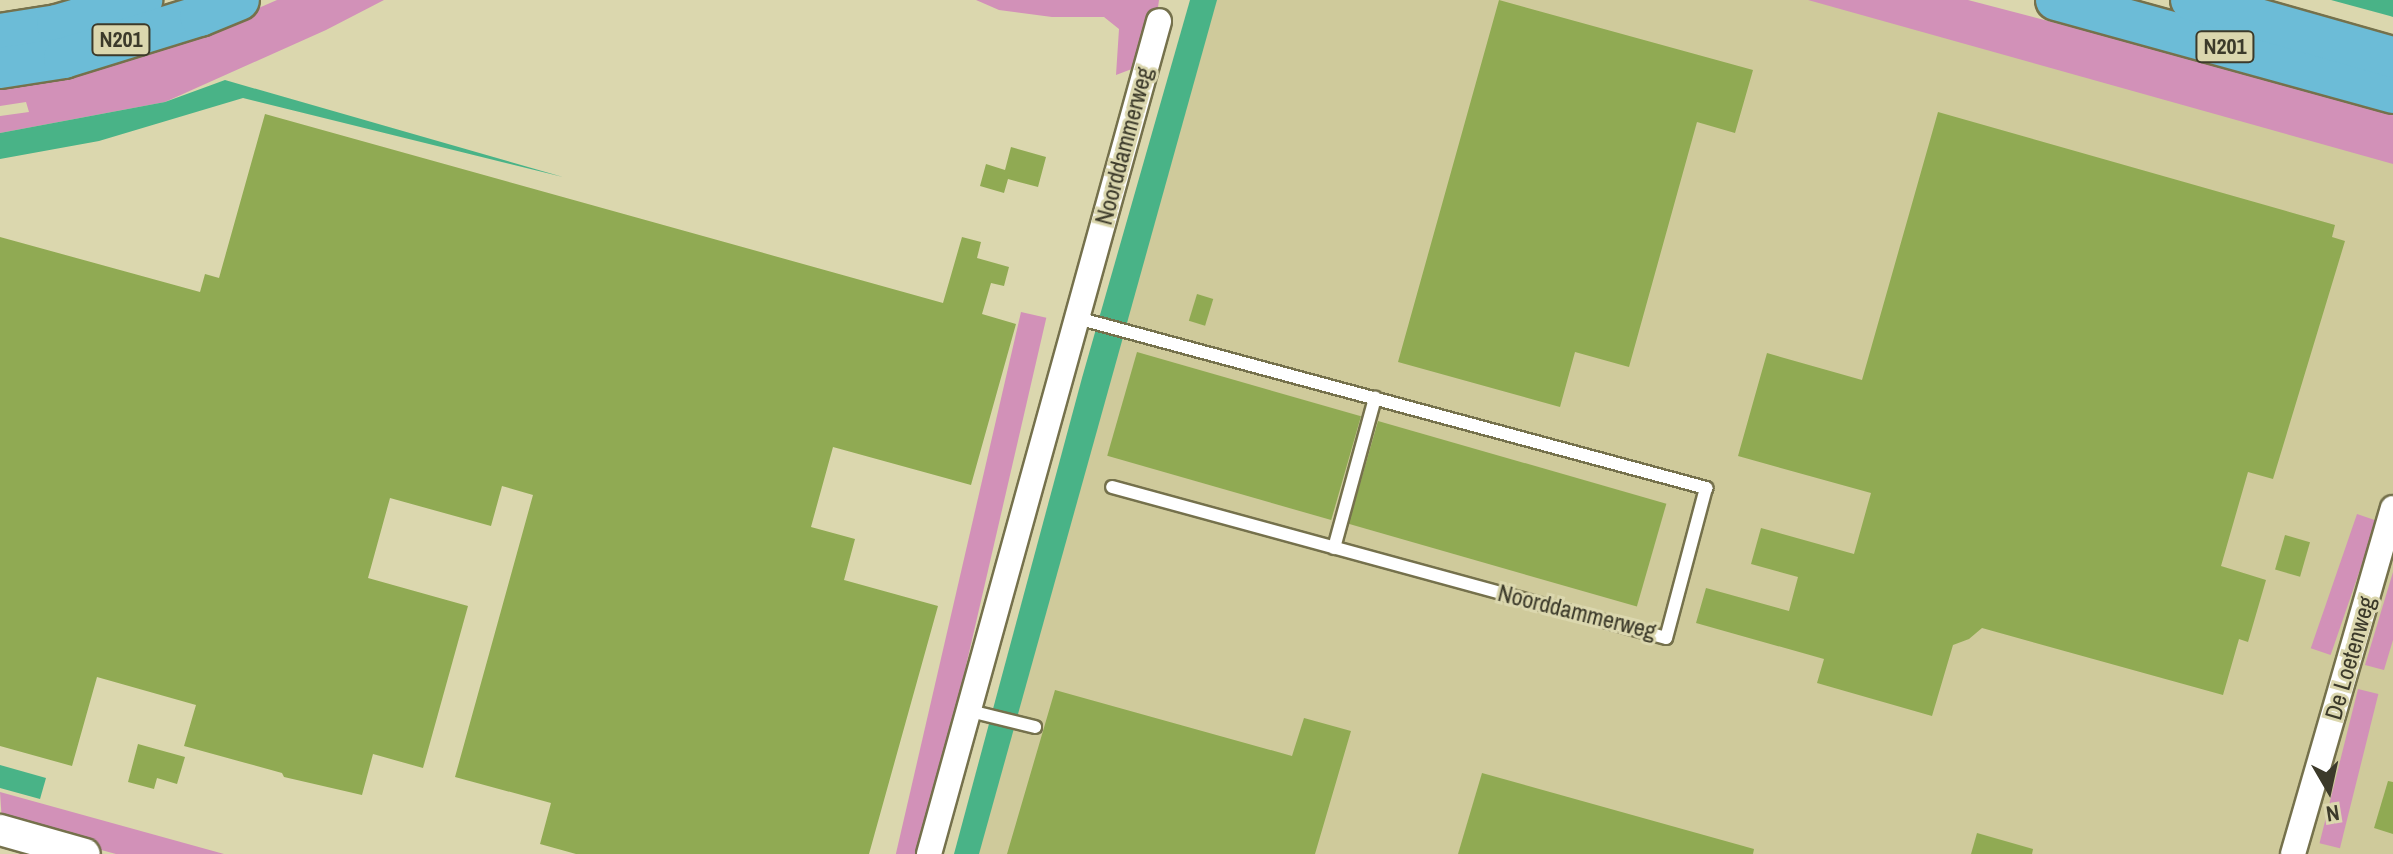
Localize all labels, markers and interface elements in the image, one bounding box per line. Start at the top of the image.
road number: N201 [91,22,151,58]
road number: N201 [2195,29,2255,65]
street label: Noorddammerweg [1089,64,1159,228]
street label: Noorddammerweg [1495,578,1659,646]
street label: De Loetenweg [2319,593,2381,723]
north arrow [2289,750,2369,830]
text: N [2324,798,2342,830]

